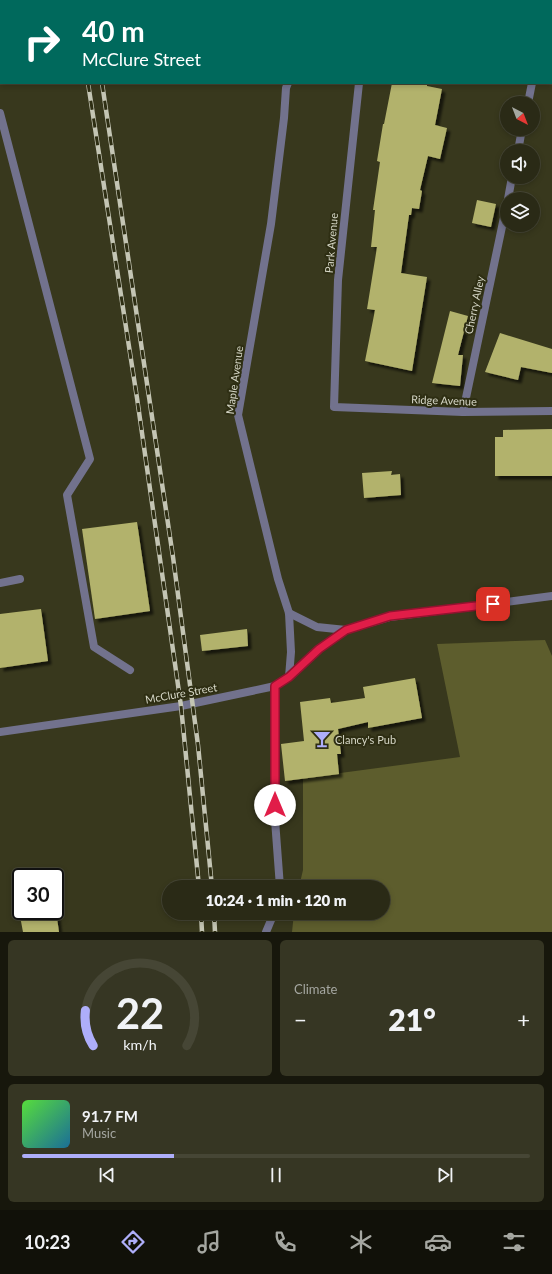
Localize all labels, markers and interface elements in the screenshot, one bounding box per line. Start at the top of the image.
text: 40 m [82,14,145,48]
icon: right [16,16,68,68]
text: McClure Street [82,48,201,70]
north arrow [500,96,540,136]
map controls [500,96,540,232]
button: sound [500,144,540,184]
button: layers [500,192,540,232]
street label: Park Avenue [322,212,340,274]
street label: Cherry Alley [461,274,487,335]
street label: Maple Avenue [223,345,245,415]
street label: Ridge Avenue [411,392,477,408]
pin [476,587,510,621]
icon: arrive [482,593,504,615]
street label: McClure Street [144,680,218,706]
bar icon: Clancy's Pub [312,729,332,749]
place label: Clancy's Pub [335,733,396,746]
position arrow [254,784,296,826]
speed limit sign: 30 [12,868,64,920]
text: 10:24 · 1 min · 120 m [205,891,347,909]
text: Climate [294,981,337,997]
text: 22 [116,988,164,1038]
text: 21° [388,1001,436,1037]
text: − [294,1006,307,1033]
text: + [517,1006,530,1033]
text: km/h [123,1036,157,1053]
text: 91.7 FM [82,1107,138,1125]
text: Music [82,1125,116,1141]
icon: previous [96,1164,118,1186]
icon: pause [265,1164,287,1186]
icon: next [434,1164,456,1186]
icon: directions [119,1228,147,1256]
icon: music [195,1228,223,1256]
icon: phone [271,1228,299,1256]
icon: climate [347,1228,375,1256]
icon: car [424,1228,452,1256]
icon: filters [500,1228,528,1256]
text: 10:23 [24,1231,71,1253]

